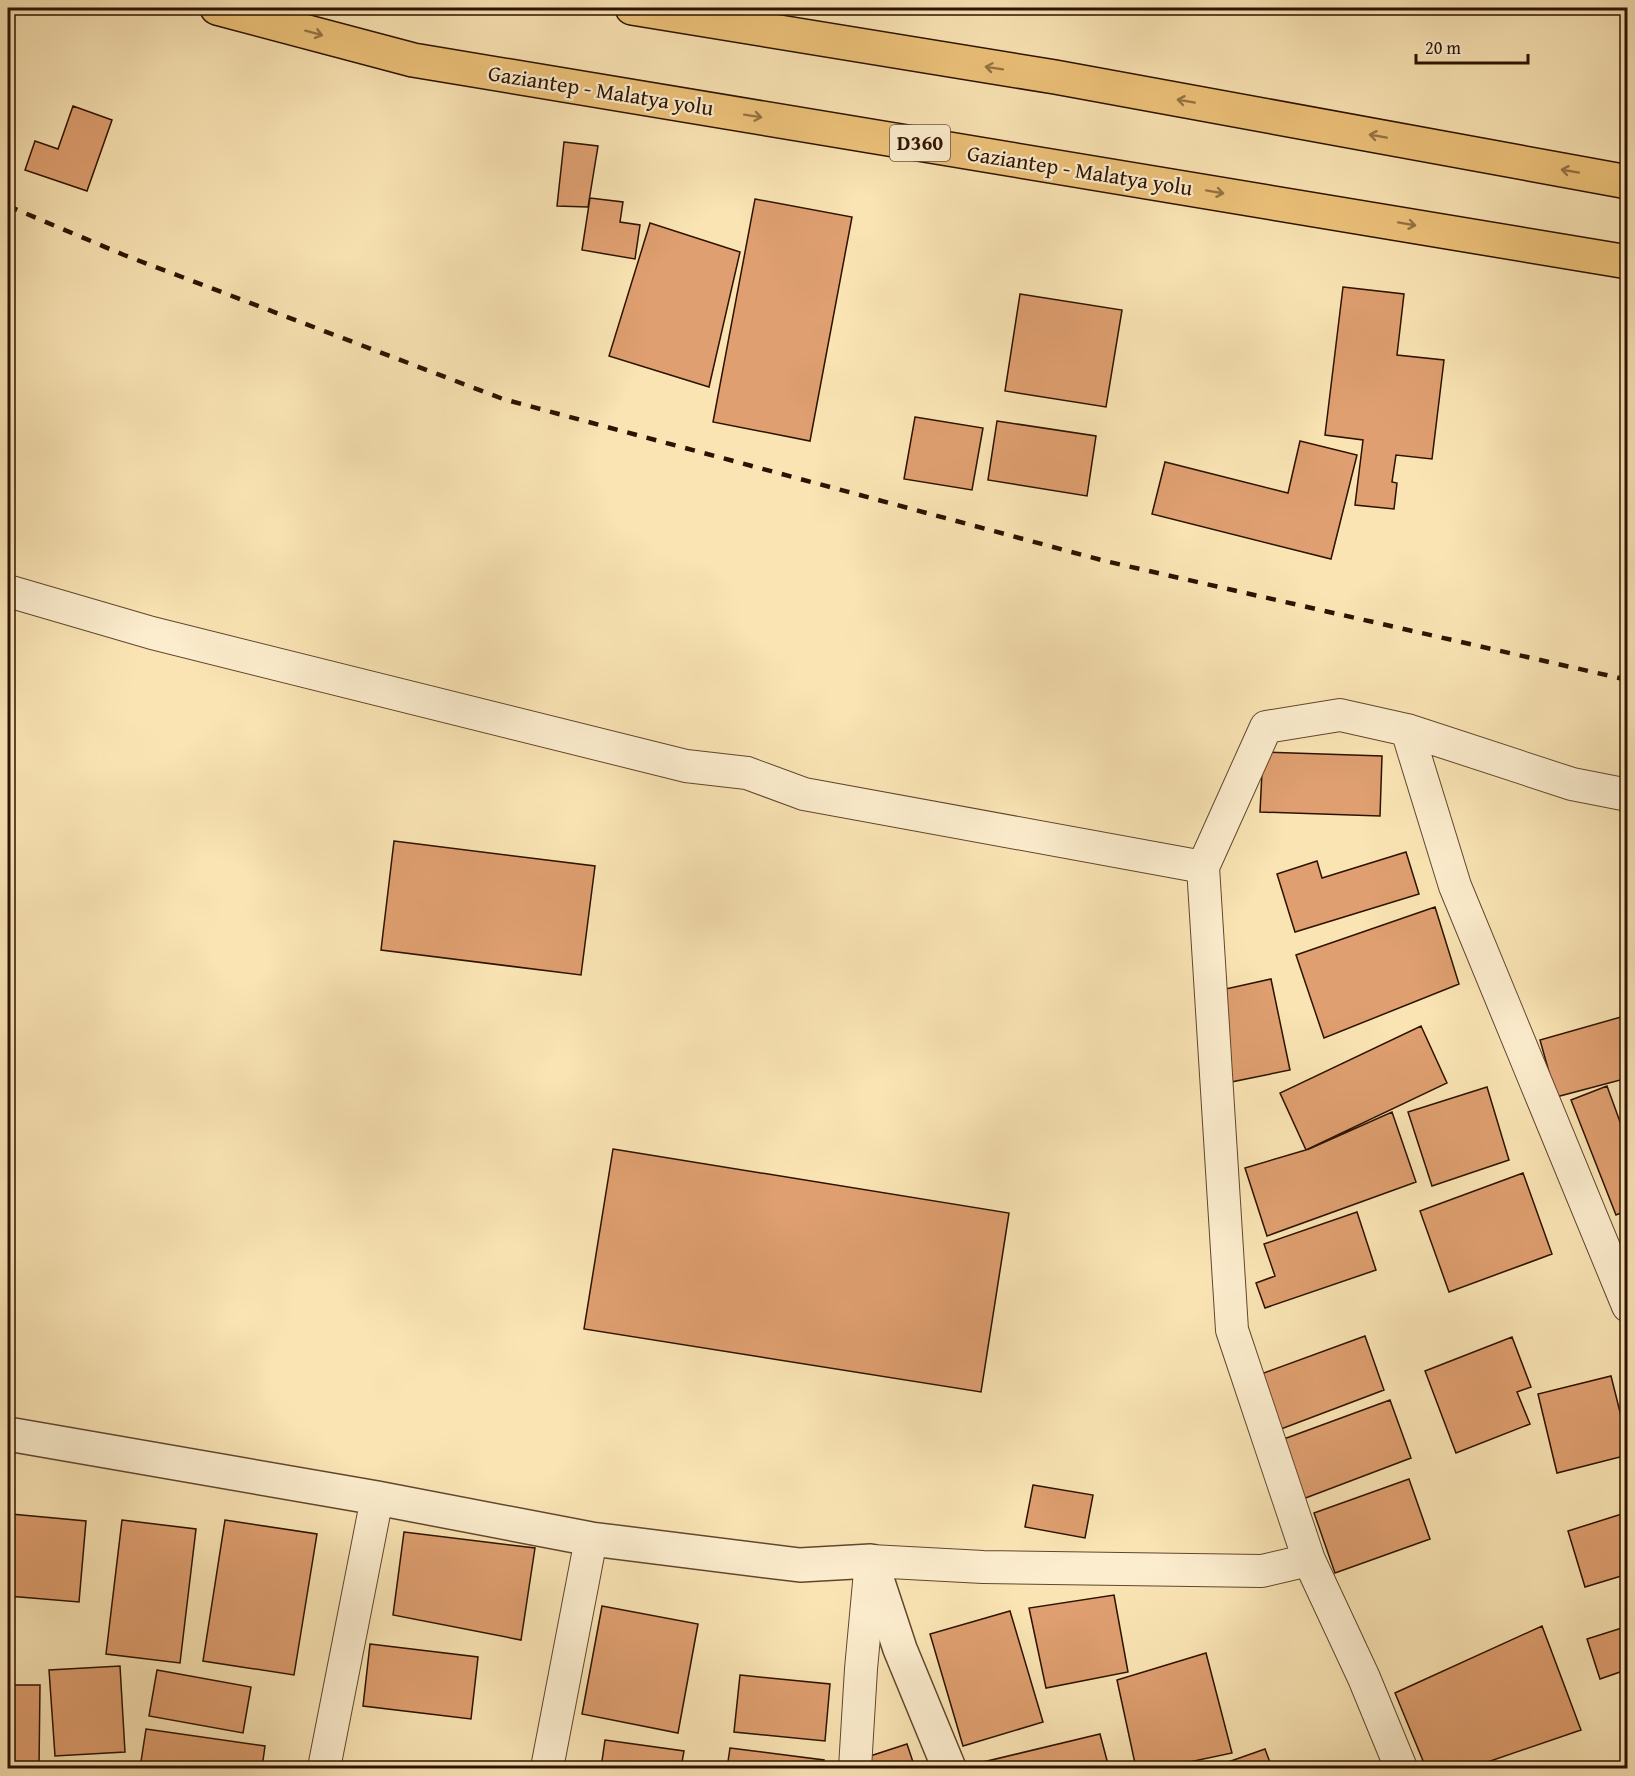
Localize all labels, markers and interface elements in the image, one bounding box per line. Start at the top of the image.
scale bar [1416,27,1528,65]
one-way arrow [304,28,323,40]
text: 20 m [1425,34,1461,61]
street label: Gaziantep - Malatya yolu [486,56,716,124]
one-way arrow [985,62,1005,73]
one-way arrow [1177,95,1197,106]
one-way arrow [743,110,762,121]
road number: D360 [890,125,950,161]
one-way arrow [1369,130,1388,141]
street label: Gaziantep - Malatya yolu [965,136,1195,204]
one-way arrow [1561,165,1580,176]
one-way arrow [1204,187,1224,198]
one-way arrow [1397,219,1416,230]

